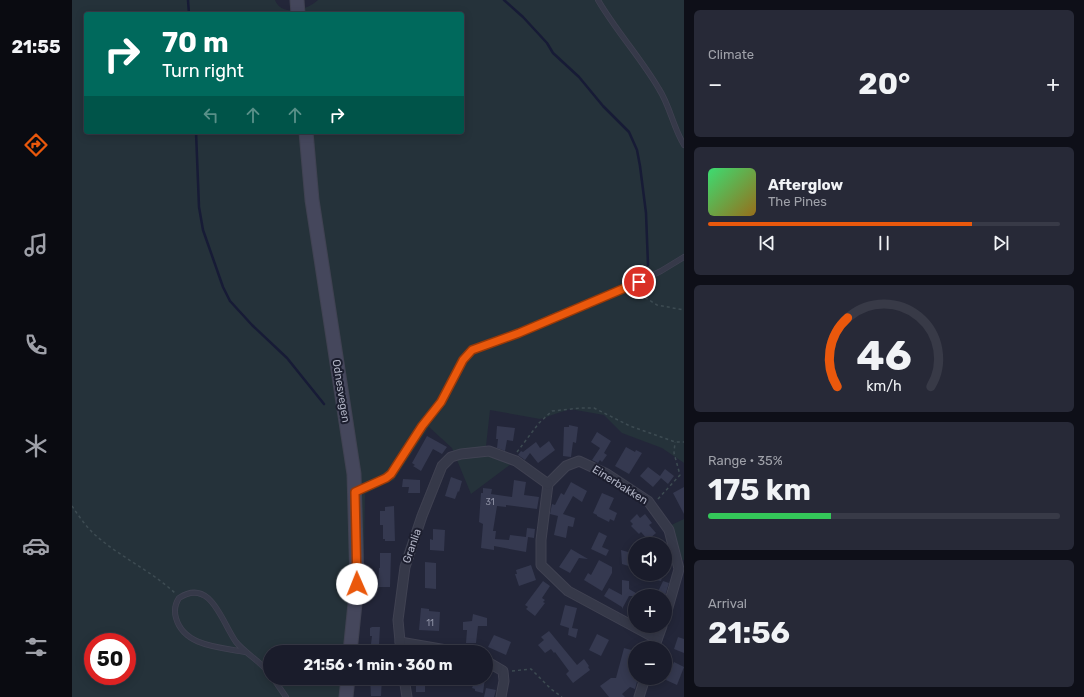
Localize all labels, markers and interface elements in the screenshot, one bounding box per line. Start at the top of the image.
text: 70 m [162,26,229,59]
icon: right [96,28,148,80]
text: 21:55 [11,36,61,58]
text: Climate [708,47,754,62]
text: Turn right [162,60,244,82]
text: 20° [858,66,910,102]
text: − [708,71,722,98]
text: + [1046,71,1060,98]
icon: left [200,104,222,126]
icon: ahead [242,104,264,126]
icon: ahead [284,104,306,126]
icon: right [326,104,348,126]
icon: directions [22,131,50,159]
text: Afterglow [768,176,843,194]
text: The Pines [768,194,827,209]
icon: music [22,231,50,259]
icon: previous [756,232,778,254]
icon: pause [873,232,895,254]
icon: next [990,232,1012,254]
pin [622,265,656,299]
icon: arrive [628,271,650,293]
text: 46 [856,330,912,379]
icon: phone [22,331,50,359]
street label: Odnesvegen [330,359,352,423]
text: km/h [866,377,902,394]
icon: climate [22,432,50,460]
text: Range · 35% [708,453,783,468]
street label: Einerbakken [590,463,650,507]
text: 175 km [708,472,811,508]
house number: 31 [485,497,495,507]
street label: Granlia [400,527,424,565]
icon: car [22,532,50,560]
map controls [628,537,672,685]
button: sound [628,537,672,581]
position arrow [336,563,378,605]
button: + [628,589,672,633]
text: Arrival [708,596,747,611]
text: 21:56 [708,615,790,651]
house number: 11 [426,618,434,628]
icon: filters [22,633,50,661]
speed limit sign: 50 [84,633,136,685]
button: − [628,641,672,685]
text: 21:56 · 1 min · 360 m [304,656,452,674]

